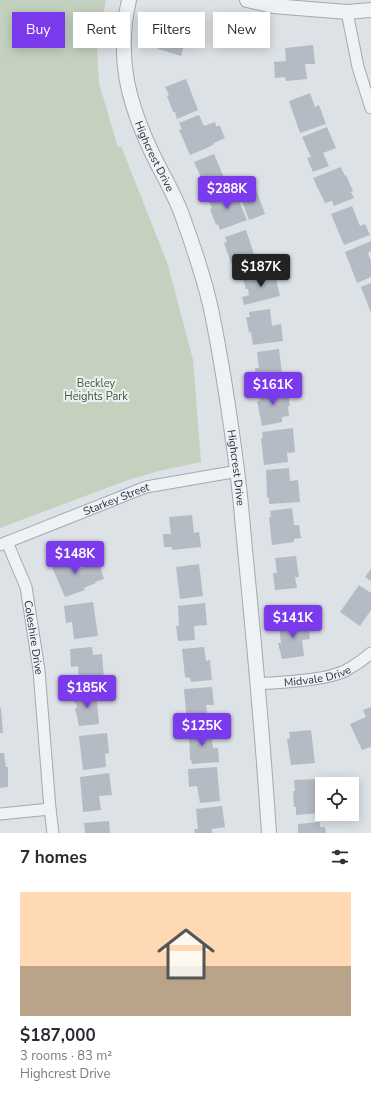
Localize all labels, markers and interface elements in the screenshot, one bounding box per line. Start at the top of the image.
chip: Buy [12,12,65,48]
chip: Rent [73,12,130,48]
chip: Filters [138,12,205,48]
chip: New [213,12,270,48]
street label: Highcrest Drive [131,119,178,194]
pin: $288K [199,176,255,210]
text: $288K [207,180,247,198]
pin: $187K [233,254,289,288]
text: $187K [241,258,281,276]
pin: $161K [245,372,301,406]
park label: Beckley Heights Park [64,376,128,404]
text: $161K [253,376,293,394]
street label: Highcrest Drive [224,429,248,507]
street label: Starkey Street [81,480,150,519]
pin: $148K [47,541,103,575]
text: $148K [55,545,95,563]
street label: Coleshire Drive [20,599,46,675]
pin: $141K [265,605,321,639]
text: $141K [273,609,313,627]
street label: Midvale Drive [283,662,354,690]
pin: $185K [59,675,115,709]
text: $185K [67,679,107,697]
pin: $125K [174,713,230,747]
text: $125K [182,717,222,735]
map controls [315,777,359,821]
button: locate [315,777,359,821]
text: 7 homes [20,846,87,869]
icon: filters [329,846,351,868]
icon: home [150,918,222,990]
text: $187,000 [20,1024,96,1047]
text: 3 rooms · 83 m² [20,1047,112,1065]
text: Highcrest Drive [20,1065,110,1083]

